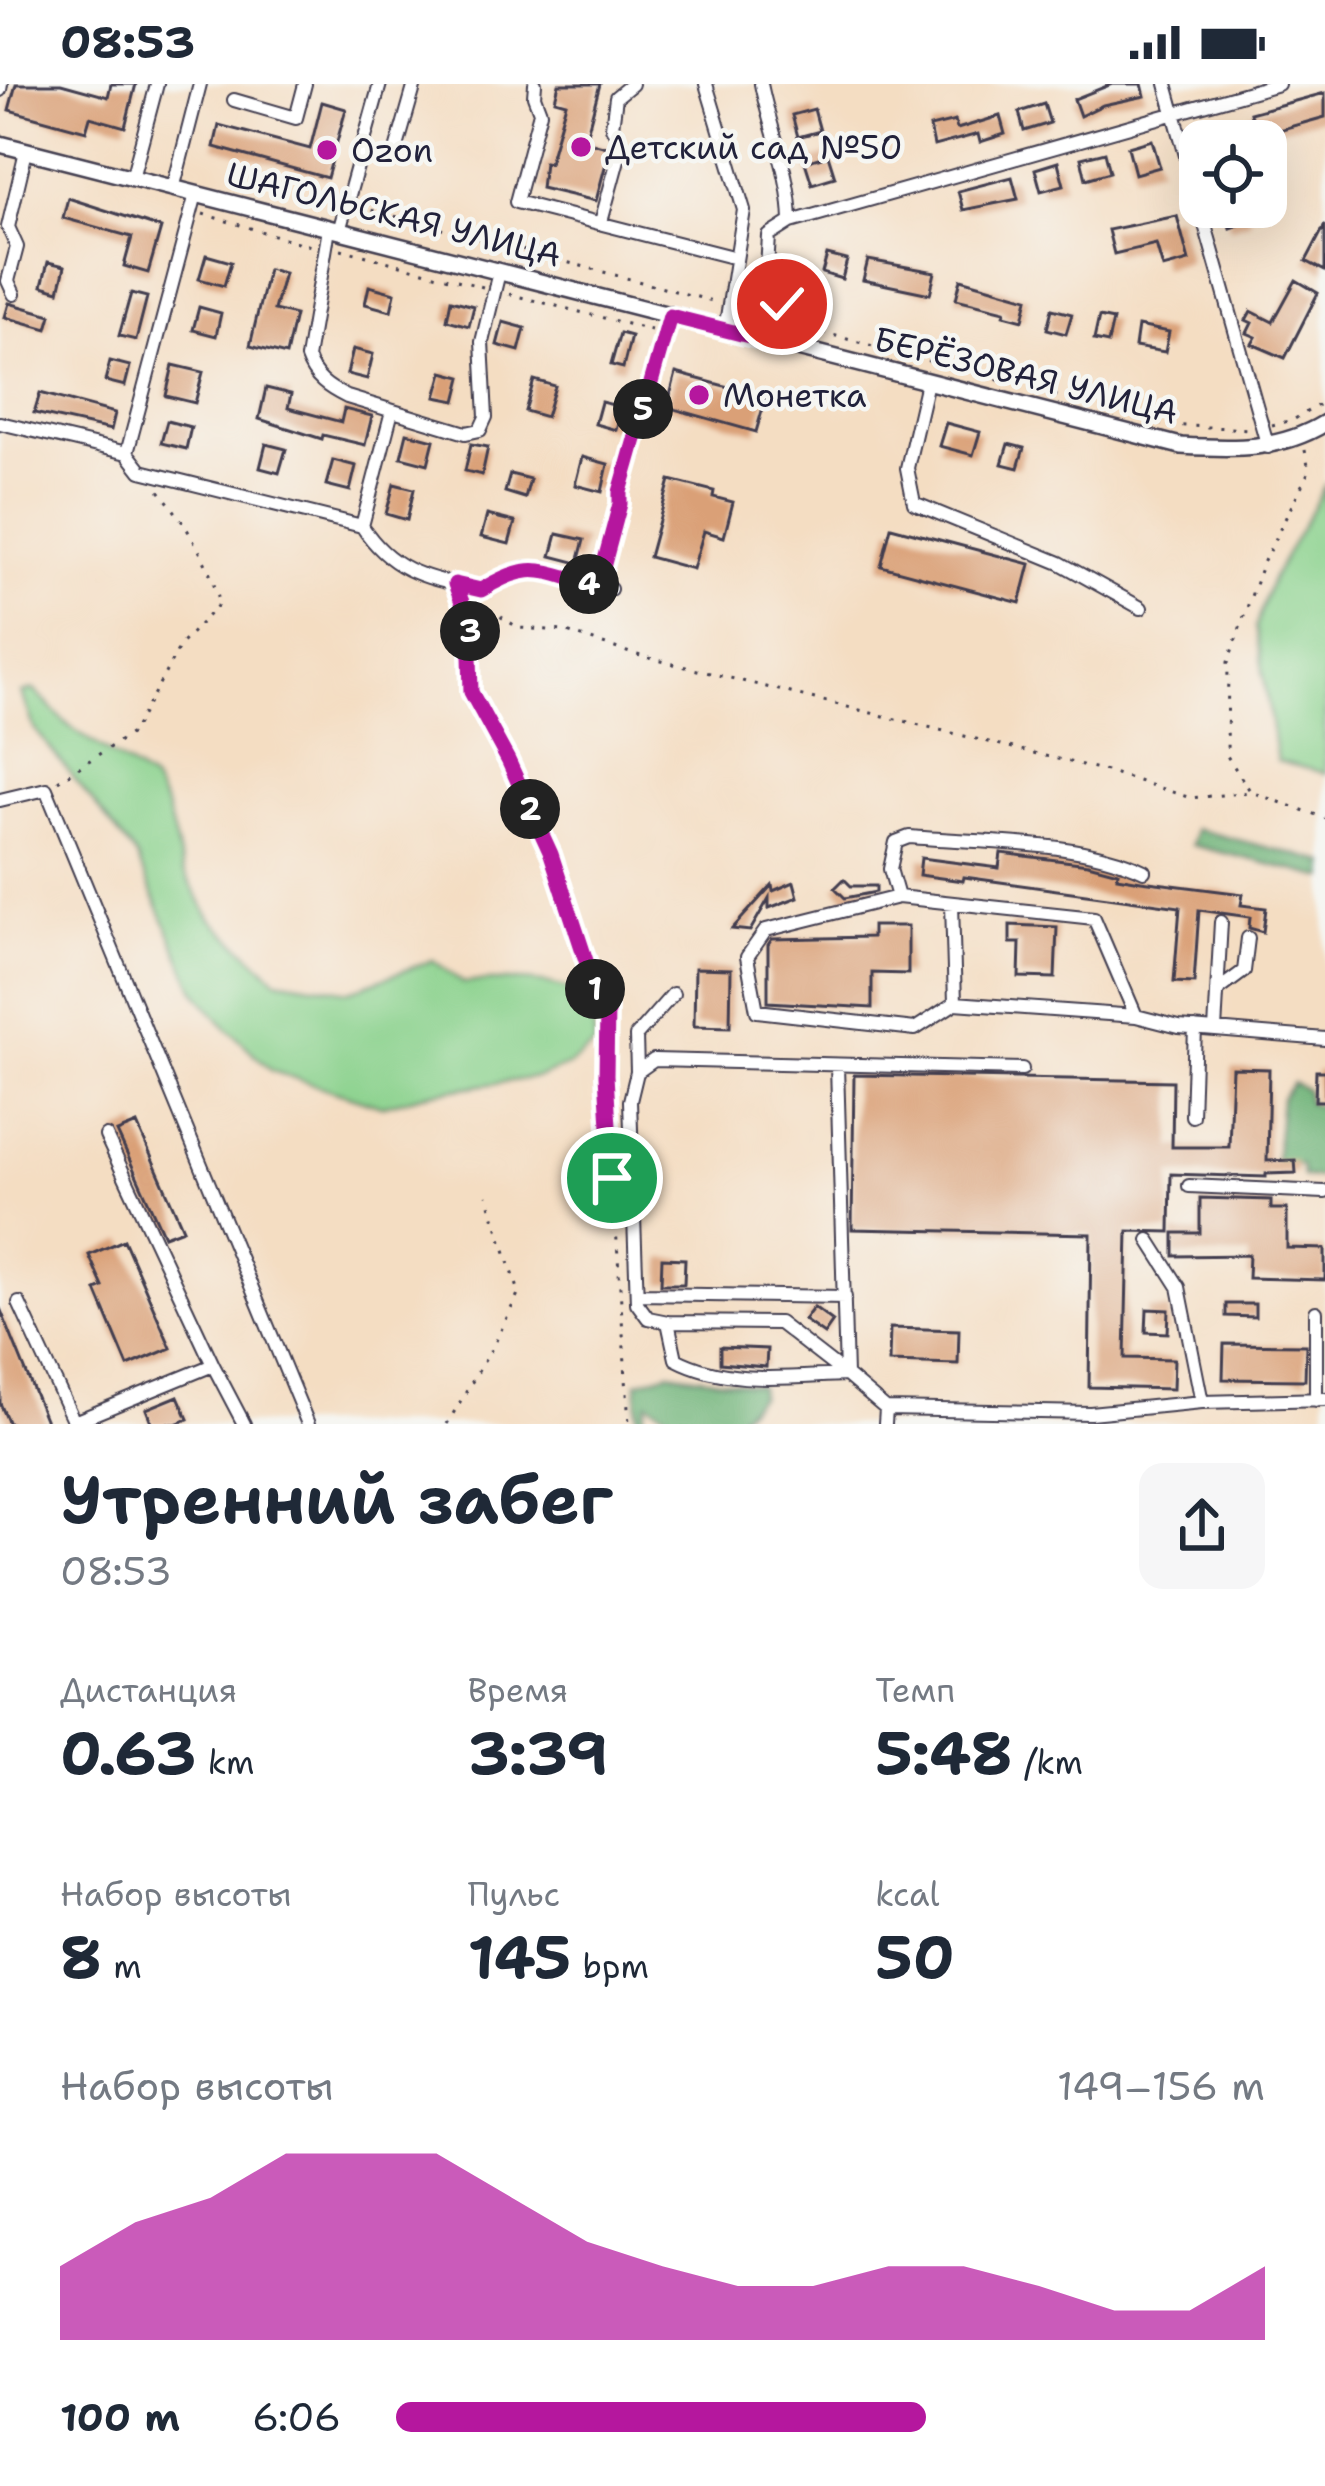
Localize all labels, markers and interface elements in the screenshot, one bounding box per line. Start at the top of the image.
text: 08:53 [60,12,195,72]
map controls [1179,120,1287,228]
button: locate [1179,120,1287,228]
place label: Детский сад №50 [605,125,902,170]
place label: Ozon [351,128,433,173]
marker: Детский сад №50 [568,134,594,160]
marker: Ozon [314,137,340,163]
street label: ШАГОЛЬСКАЯ УЛИЦА [222,151,566,278]
pin [731,253,833,355]
icon: check [749,271,815,337]
street label: БЕРЁЗОВАЯ УЛИЦА [869,316,1182,435]
place label: Монетка [723,373,866,418]
pin: 5 [613,379,673,439]
marker: Монетка [686,382,712,408]
text: 5 [633,386,653,431]
pin: 4 [559,554,619,614]
text: 4 [577,561,601,606]
pin: 3 [440,601,500,661]
text: 3 [458,608,482,653]
pin: 2 [500,779,560,839]
text: 2 [518,786,542,831]
pin: 1 [565,959,625,1019]
text: 1 [587,966,603,1011]
pin [561,1127,663,1229]
icon: arrive [579,1145,645,1211]
text: Утренний забег [60,1456,613,1544]
button: share [1139,1463,1265,1589]
text: 08:53 [60,1545,172,1597]
text: Дистанция [60,1668,237,1713]
text: Время [468,1668,568,1713]
text: Темп [875,1668,955,1713]
text: 0.63 [60,1713,197,1793]
text: 3:39 [468,1713,608,1793]
text: 5:48 [875,1713,1013,1793]
text: km [197,1740,255,1785]
text: /km [1013,1740,1083,1785]
text: Набор высоты [60,1872,292,1917]
text: Пульс [468,1872,560,1917]
text: kcal [875,1872,939,1917]
text: 8 [60,1917,102,1997]
text: 145 [468,1917,571,1997]
text: 50 [875,1917,955,1997]
text: m [102,1944,142,1989]
text: bpm [571,1944,649,1989]
text: Набор высоты [60,2060,334,2112]
text: 149–156 m [1057,2060,1265,2112]
text: 100 m [60,2391,180,2443]
text: 6:06 [252,2391,341,2443]

